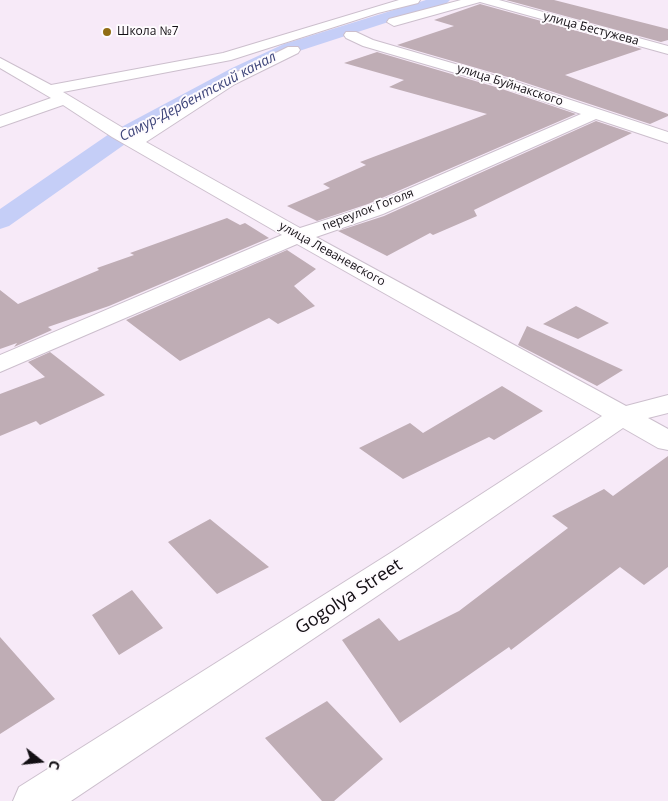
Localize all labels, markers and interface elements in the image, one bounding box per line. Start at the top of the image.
street label: улица Бестужева [542,9,640,49]
place label: Школа №7 [117,25,179,39]
marker: Школа №7 [101,26,113,38]
water label: Самур-Дербентский канал [117,48,279,146]
street label: улица Буйнакского [455,61,565,109]
street label: переулок Гоголя [320,186,416,234]
street label: улица Леваневского [276,219,388,289]
street label: Gogolya Street [292,554,406,640]
north arrow [15,736,65,786]
text: С [45,758,65,772]

